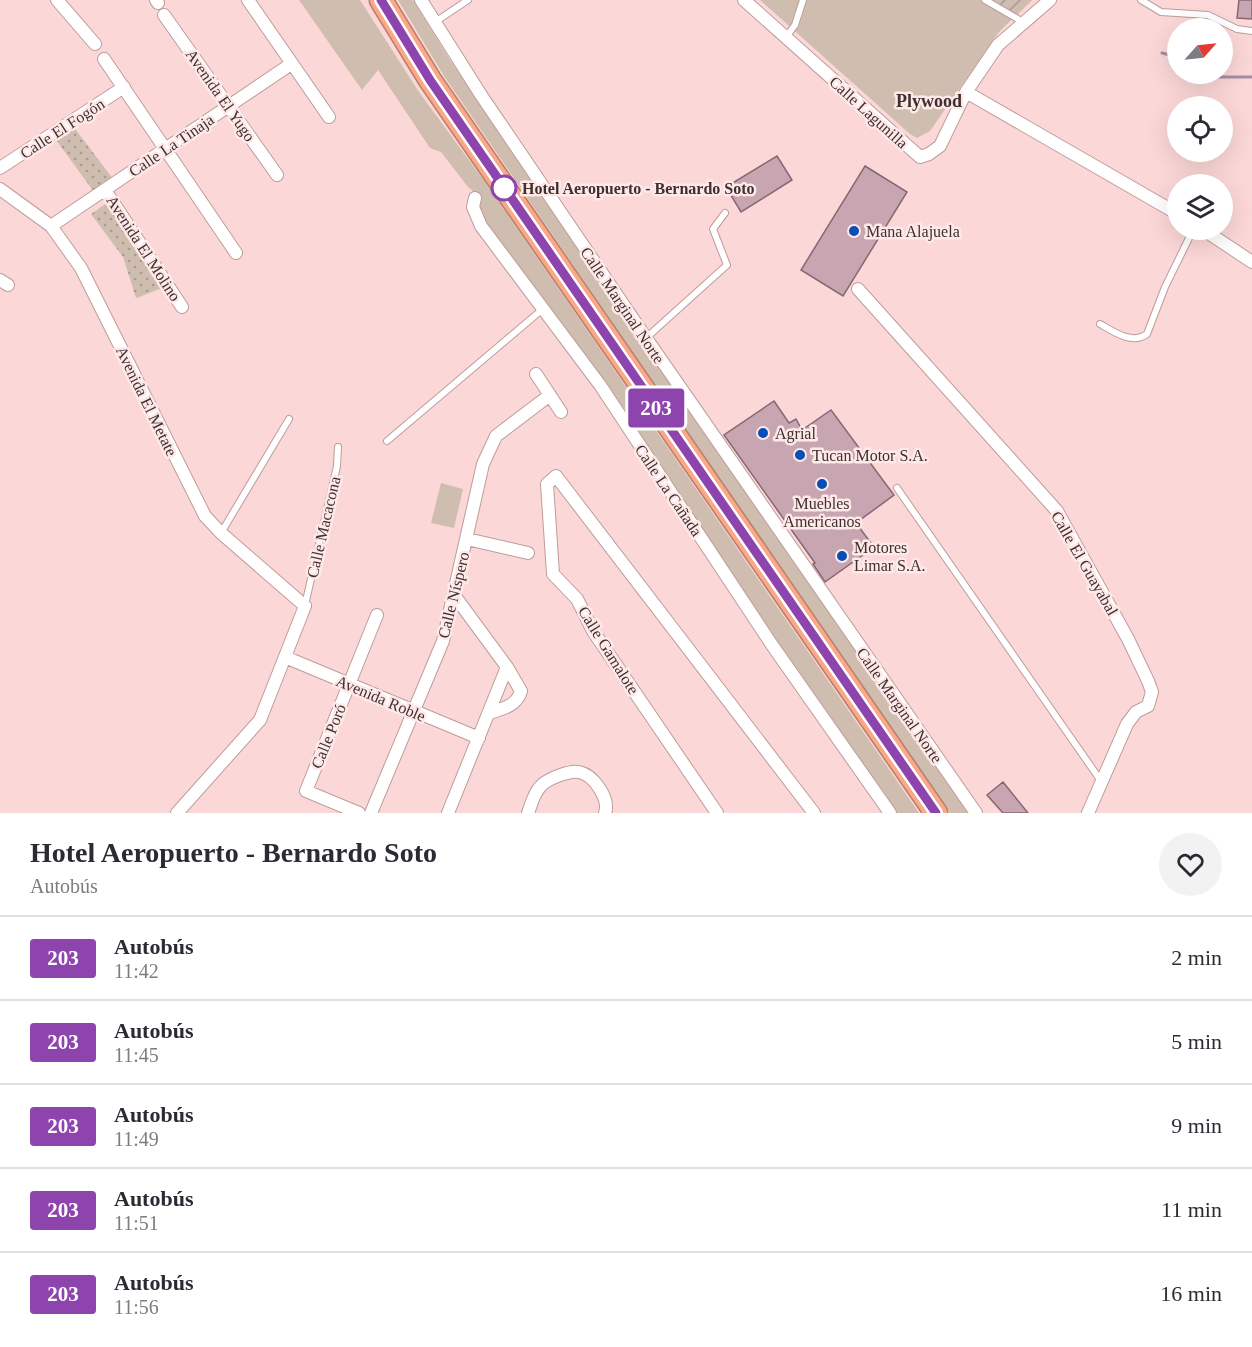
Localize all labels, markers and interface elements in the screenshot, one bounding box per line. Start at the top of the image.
north arrow [1167,18,1233,84]
map controls [1167,18,1233,240]
street label: Avenida El Yugo [182,46,259,145]
street label: Calle Lagunilla [825,73,911,153]
district label: Plywood [896,91,962,111]
street label: Calle El Fogón [17,95,108,163]
button: locate [1167,96,1233,162]
street label: Calle La Tinaja [126,111,217,181]
button: layers [1167,174,1233,240]
marker: Hotel Aeropuerto - Bernardo Soto [491,175,517,201]
place label: Hotel Aeropuerto - Bernardo Soto [522,180,755,198]
street label: Avenida El Molino [103,192,184,304]
place label: Mana Alajuela [866,223,960,241]
marker: Mana Alajuela [847,224,861,238]
street label: Calle Marginal Norte [577,244,668,367]
street label: Avenida El Metate [113,344,180,459]
line badge: 203 [622,388,690,428]
text: 203 [640,396,672,420]
place label: Agrial [775,425,816,443]
marker: Agrial [756,426,770,440]
street label: Calle La Cañada [632,441,705,539]
place label: Tucan Motor S.A. [812,447,928,464]
marker: Tucan Motor S.A. [793,448,807,462]
street label: Calle Macacona [304,475,343,579]
marker: Muebles Americanos [815,477,829,491]
place label: Muebles Americanos [783,495,861,530]
street label: Calle El Guayabal [1047,508,1122,619]
place label: Motores Limar S.A. [854,539,926,574]
marker: Motores Limar S.A. [835,549,849,563]
street label: Calle Níspero [435,550,473,640]
street label: Calle Gamalote [575,603,642,697]
street label: Calle Marginal Norte [853,644,946,767]
street label: Avenida Roble [334,672,428,725]
street label: Calle Poró [308,701,349,771]
button: heart [1159,833,1222,896]
text: Hotel Aeropuerto - Bernardo Soto [30,837,437,868]
text: Autobús [30,875,98,897]
text: Autobús [114,934,193,959]
text: 2 min [1171,945,1222,970]
text: 203 [47,946,79,970]
text: 11:42 [114,960,159,982]
text: Autobús [114,1018,193,1043]
text: 5 min [1171,1029,1222,1054]
text: 203 [47,1030,79,1054]
text: 11:45 [114,1044,159,1066]
text: Autobús [114,1102,193,1127]
text: 9 min [1171,1113,1222,1138]
text: 203 [47,1114,79,1138]
text: 11:49 [114,1128,159,1150]
text: Autobús [114,1186,193,1211]
text: 11 min [1161,1197,1222,1222]
text: 203 [47,1198,79,1222]
text: 11:51 [114,1212,159,1234]
text: Autobús [114,1270,193,1295]
text: 16 min [1160,1281,1222,1306]
text: 203 [47,1282,79,1306]
text: 11:56 [114,1296,159,1318]

